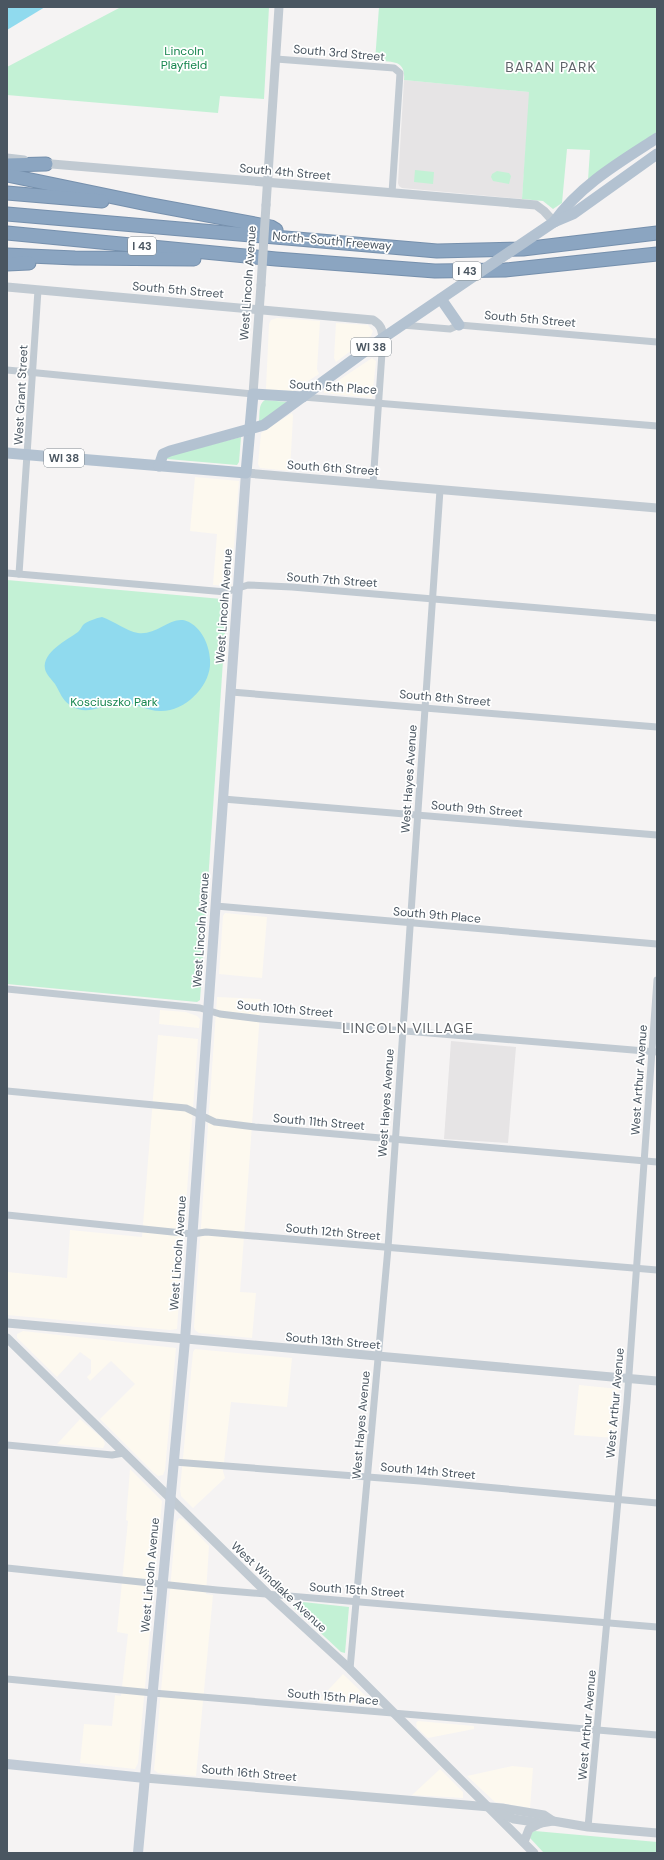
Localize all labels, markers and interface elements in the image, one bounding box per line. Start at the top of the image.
street label: South 3rd Street [293,41,386,65]
park label: Lincoln Playfield [161,43,207,73]
district label: BARAN PARK [505,58,597,76]
street label: South 4th Street [239,160,332,184]
street label: West Lincoln Avenue [236,225,260,341]
street label: North-South Freeway [272,228,393,254]
road number: I 43 [128,237,156,255]
road number: I 43 [453,262,481,280]
street label: South 5th Street [132,278,225,302]
street label: South 5th Street [484,307,577,331]
road number: WI 38 [351,338,391,356]
street label: West Grant Street [10,344,32,446]
street label: South 5th Place [289,376,377,398]
road number: WI 38 [44,449,84,467]
street label: South 6th Street [287,457,380,479]
street label: West Lincoln Avenue [212,548,236,664]
street label: South 7th Street [286,569,378,591]
street label: South 8th Street [399,686,492,710]
park label: Kosciuszko Park [70,694,158,710]
street label: West Hayes Avenue [397,724,421,834]
street label: South 9th Street [430,797,524,821]
street label: West Lincoln Avenue [189,872,213,988]
street label: South 9th Place [393,903,482,927]
street label: South 10th Street [236,997,334,1021]
district label: LINCOLN VILLAGE [342,1019,474,1037]
street label: West Arthur Avenue [627,1024,651,1136]
street label: West Hayes Avenue [374,1048,398,1158]
street label: South 11th Street [272,1110,366,1134]
street label: West Lincoln Avenue [166,1195,190,1311]
street label: South 12th Street [285,1220,381,1244]
street label: South 13th Street [285,1329,382,1353]
street label: West Arthur Avenue [602,1347,628,1459]
street label: West Hayes Avenue [348,1370,374,1480]
street label: South 14th Street [380,1459,477,1483]
street label: West Lincoln Avenue [137,1517,163,1633]
street label: West Windlake Avenue [227,1538,331,1636]
street label: South 15th Street [309,1579,406,1601]
street label: West Arthur Avenue [574,1669,600,1781]
street label: South 15th Place [287,1685,379,1709]
street label: South 16th Street [201,1761,298,1785]

